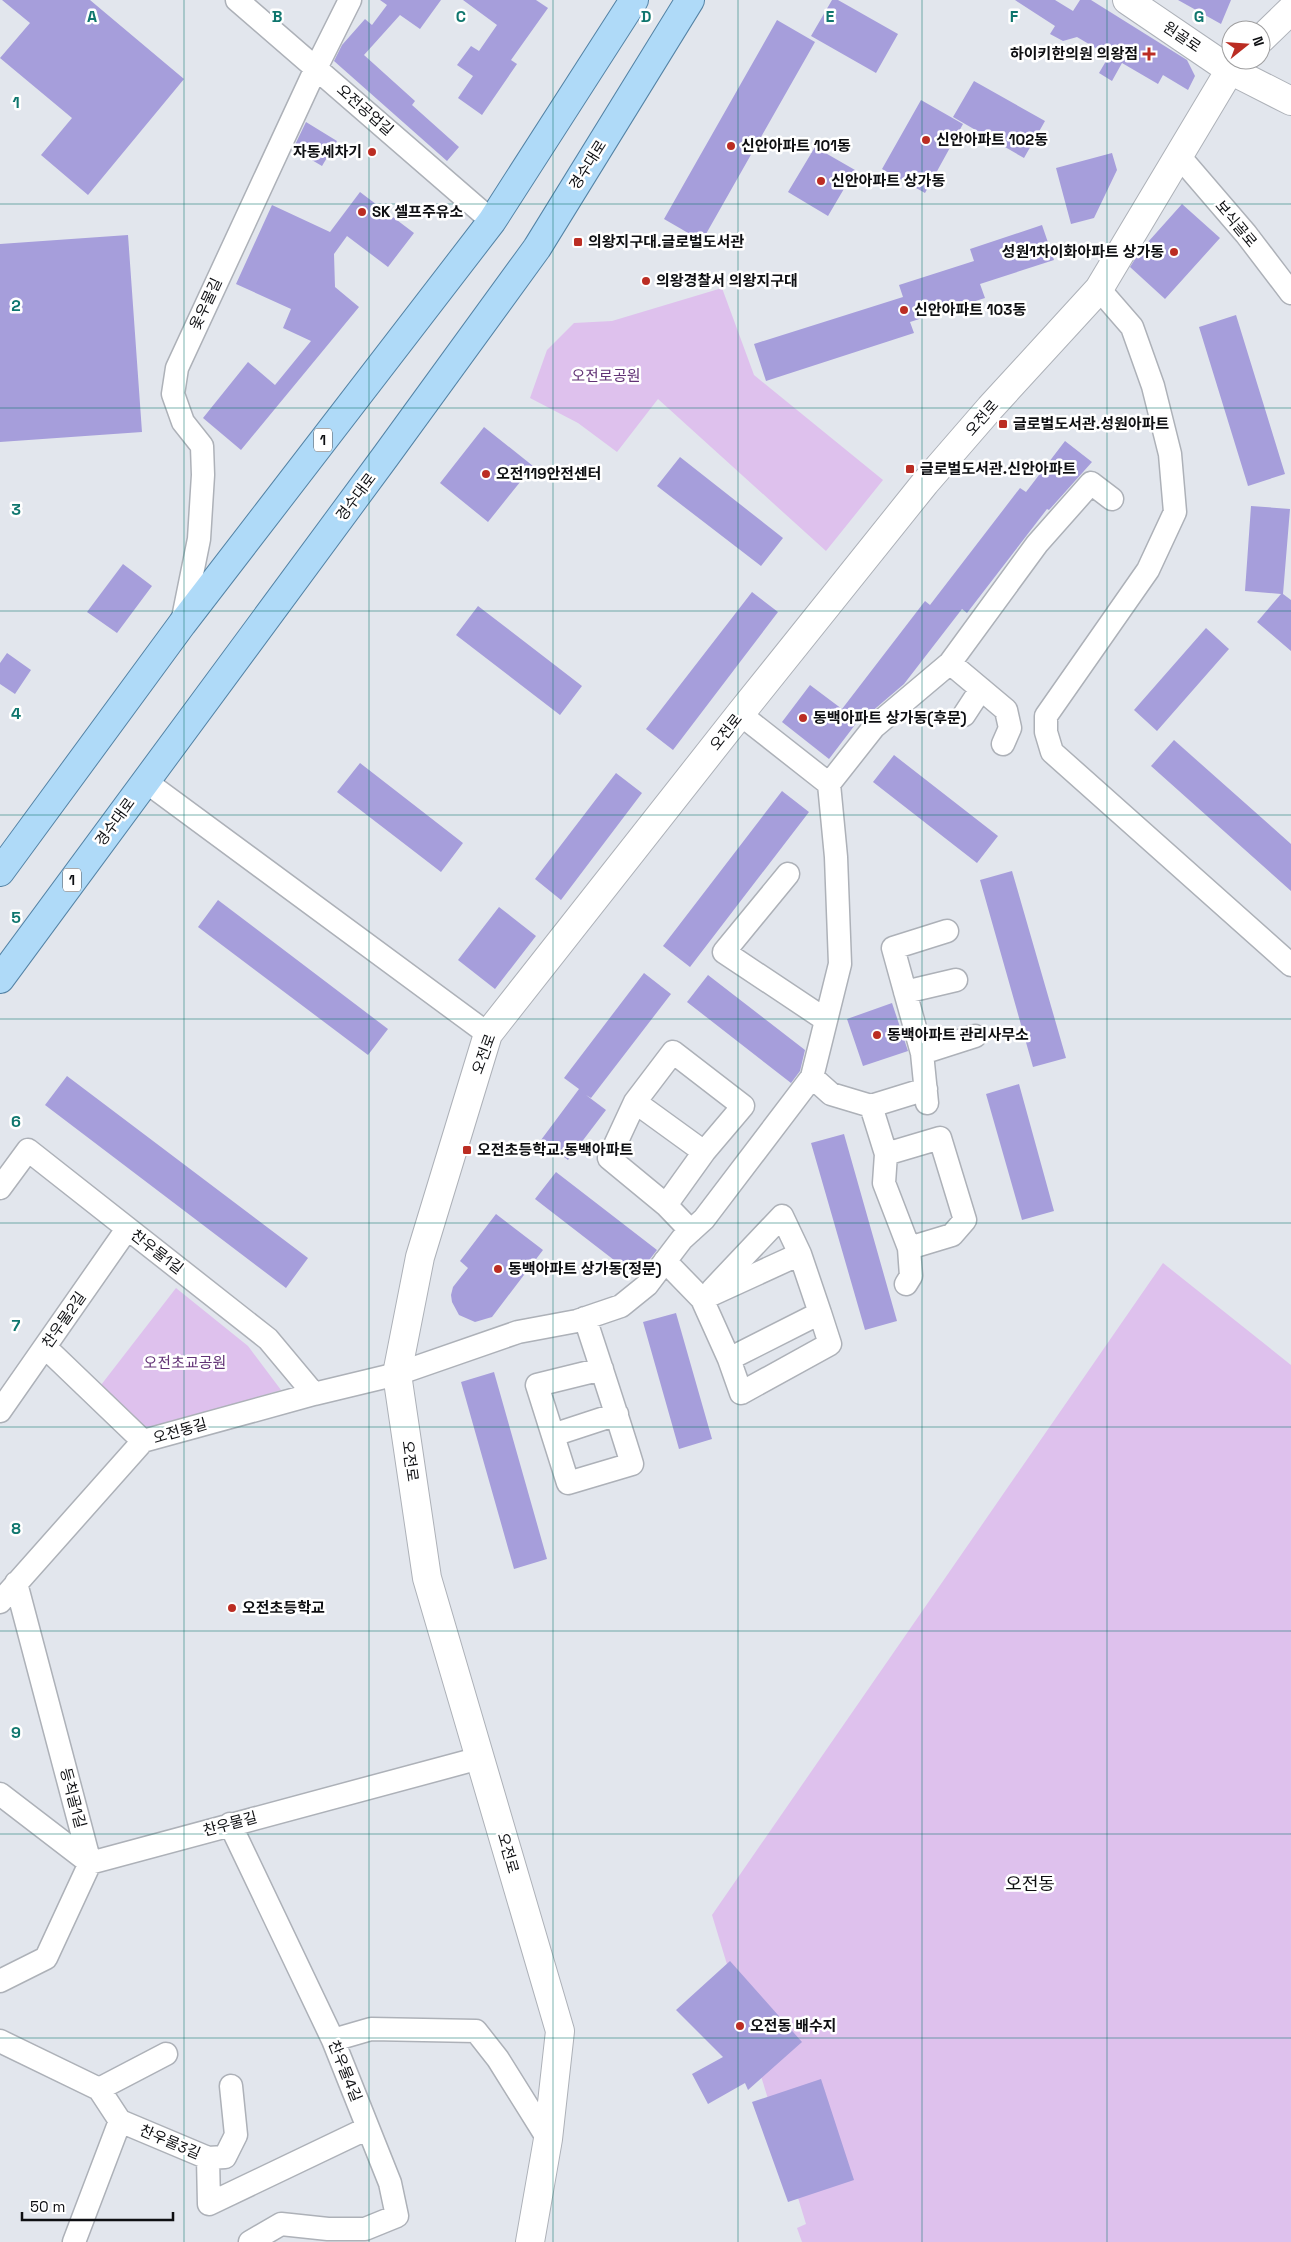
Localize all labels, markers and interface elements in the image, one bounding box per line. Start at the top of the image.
text: A [87,6,97,27]
text: B [272,6,282,27]
text: C [456,6,466,27]
text: D [641,6,651,27]
text: E [826,6,835,27]
text: F [1010,6,1019,27]
text: G [1194,6,1204,27]
street label: 원골로 [1160,17,1205,56]
north arrow [1221,20,1271,70]
text: N [1248,34,1268,48]
place label: 하이키한의원 의왕점 [1010,44,1138,63]
marker: 하이키한의원 의왕점 [1142,47,1156,61]
street label: 오전공업길 [333,80,398,139]
text: 1 [12,92,20,113]
place label: 신안아파트 102동 [936,130,1048,149]
marker: 신안아파트 102동 [920,134,932,146]
street label: 경수대로 [565,136,610,193]
place label: 신안아파트 101동 [741,136,851,155]
marker: 신안아파트 101동 [725,140,737,152]
place label: 자동세차기 [293,142,362,161]
marker: 자동세차기 [366,146,378,158]
place label: 신안아파트 상가동 [831,171,945,190]
marker: 신안아파트 상가동 [815,175,827,187]
street label: 보식골로 [1211,196,1261,251]
place label: SK 셀프주유소 [372,202,463,221]
marker: SK 셀프주유소 [356,206,368,218]
place label: 의왕지구대.글로벌도서관 [588,232,744,251]
marker: 의왕지구대.글로벌도서관 [572,236,584,248]
place label: 성원1차이화아파트 상가동 [1002,242,1164,261]
marker: 성원1차이화아파트 상가동 [1168,246,1180,258]
place label: 의왕경찰서 의왕지구대 [656,271,798,290]
street label: 옻우물길 [185,275,226,333]
marker: 의왕경찰서 의왕지구대 [640,275,652,287]
text: 2 [11,295,21,316]
place label: 신안아파트 103동 [914,300,1026,319]
marker: 신안아파트 103동 [898,304,910,316]
park label: 오전로공원 [571,366,641,385]
street label: 오전로 [961,396,1002,440]
place label: 글로벌도서관.성원아파트 [1013,414,1169,433]
marker: 글로벌도서관.성원아파트 [997,418,1009,430]
road number: 1 [314,428,332,452]
place label: 글로벌도서관.신안아파트 [920,459,1076,478]
marker: 글로벌도서관.신안아파트 [904,463,916,475]
place label: 오전119안전센터 [496,464,602,483]
marker: 오전119안전센터 [480,468,492,480]
street label: 경수대로 [331,469,380,524]
text: 3 [11,499,21,520]
text: 4 [11,703,21,724]
place label: 동백아파트 상가동(후문) [813,708,967,727]
street label: 오전로 [705,710,746,754]
marker: 동백아파트 상가동(후문) [797,712,809,724]
street label: 경수대로 [91,794,139,850]
road number: 1 [63,868,81,892]
text: 5 [11,907,21,928]
place label: 동백아파트 관리사무소 [887,1025,1029,1044]
marker: 동백아파트 관리사무소 [871,1029,883,1041]
street label: 오전로 [468,1031,500,1077]
text: 6 [11,1111,21,1132]
place label: 오전초등학교.동백아파트 [477,1140,633,1159]
marker: 오전초등학교.동백아파트 [461,1144,473,1156]
street label: 찬우물1길 [127,1225,187,1278]
place label: 동백아파트 상가동(정문) [508,1259,662,1278]
marker: 동백아파트 상가동(정문) [492,1263,504,1275]
street label: 찬우물2길 [37,1288,90,1351]
text: 7 [12,1315,21,1336]
park label: 오전초교공원 [144,1353,226,1372]
street label: 오전동길 [151,1414,209,1447]
street label: 오전로 [398,1439,423,1483]
text: 8 [11,1518,21,1539]
place label: 오전초등학교 [242,1598,325,1617]
marker: 오전초등학교 [226,1602,238,1614]
text: 9 [11,1722,21,1743]
street label: 등칙골1길 [56,1766,91,1830]
street label: 찬우물길 [201,1807,259,1840]
street label: 오전로 [494,1830,523,1875]
district label: 오전동 [1005,1872,1055,1895]
place label: 오전동 배수지 [750,2016,837,2035]
marker: 오전동 배수지 [734,2020,746,2032]
street label: 찬우물4길 [325,2037,366,2104]
street label: 찬우물3길 [137,2120,203,2163]
scale bar [22,2190,174,2222]
text: 50 m [30,2197,65,2216]

